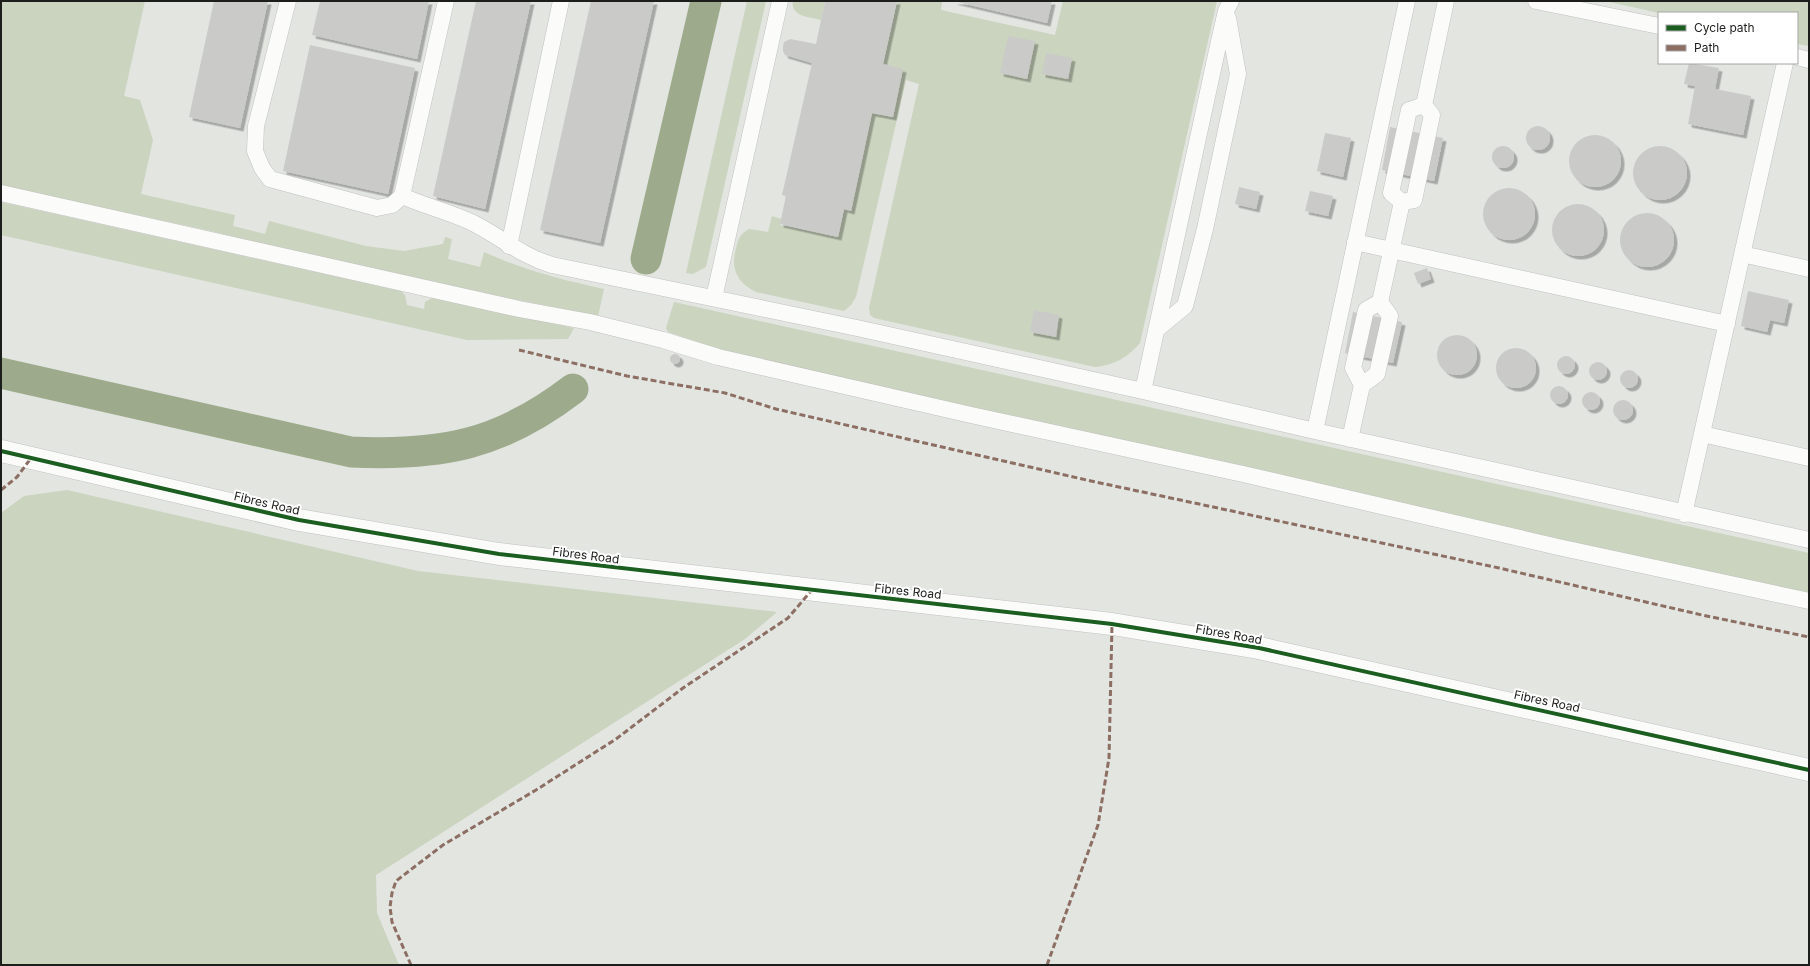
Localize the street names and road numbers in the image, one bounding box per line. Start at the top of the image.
street label: Fibres Road [233,488,301,518]
street label: Fibres Road [552,543,620,567]
street label: Fibres Road [874,580,942,602]
street label: Fibres Road [1195,621,1263,647]
street label: Fibres Road [1513,687,1581,715]

